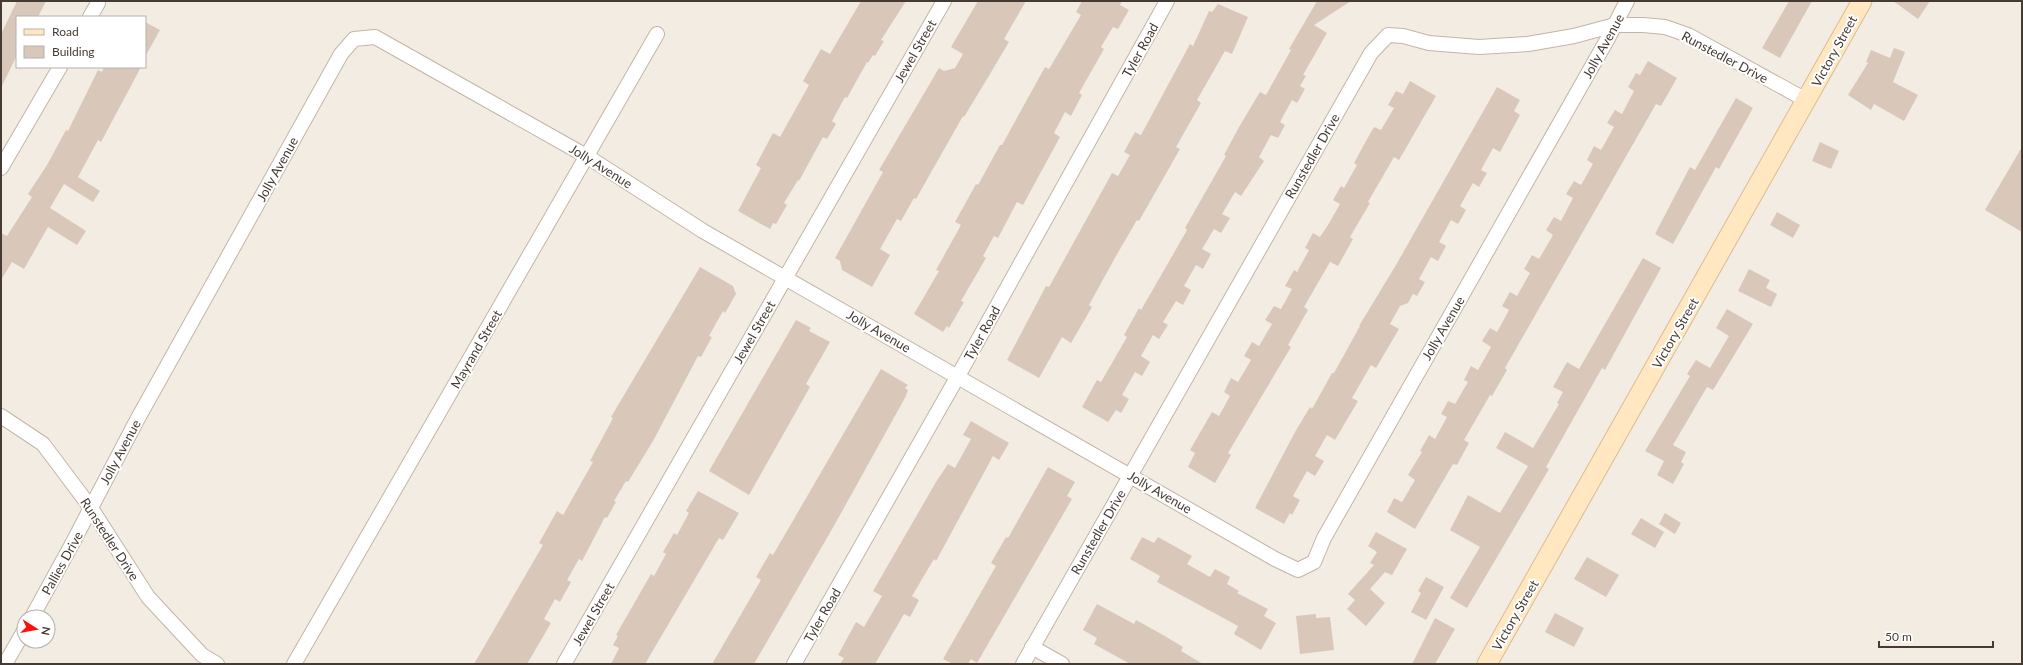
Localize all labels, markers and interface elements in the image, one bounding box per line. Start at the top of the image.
street label: Jolly Avenue [1579,11,1627,81]
street label: Victory Street [1808,12,1860,89]
legend [16,16,146,68]
street label: Jewel Street [891,17,940,85]
street label: Tyler Road [1119,20,1161,80]
text: Road [52,24,79,39]
street label: Runstedler Drive [1679,28,1771,87]
text: Building [52,44,95,59]
street label: Runstedler Drive [1281,111,1343,201]
street label: Jolly Avenue [253,134,301,204]
street label: Jolly Avenue [567,140,635,192]
street label: Jolly Avenue [1418,293,1468,363]
street label: Victory Street [1648,295,1702,371]
street label: Jewel Street [730,298,779,366]
street label: Tyler Road [961,303,1003,363]
street label: Jolly Avenue [844,306,914,356]
street label: Mayrand Street [447,307,505,391]
street label: Jolly Avenue [96,417,144,487]
street label: Jolly Avenue [1125,467,1195,517]
street label: Runstedler Drive [1067,487,1129,577]
street label: Runstedler Drive [77,495,143,584]
street label: Pallies Drive [38,528,86,598]
street label: Victory Street [1488,577,1542,653]
street label: Jewel Street [569,580,618,648]
street label: Tyler Road [800,585,844,645]
north arrow [16,609,56,649]
scale bar [1879,623,1993,649]
text: N [39,626,53,636]
text: 50 m [1885,629,1912,644]

